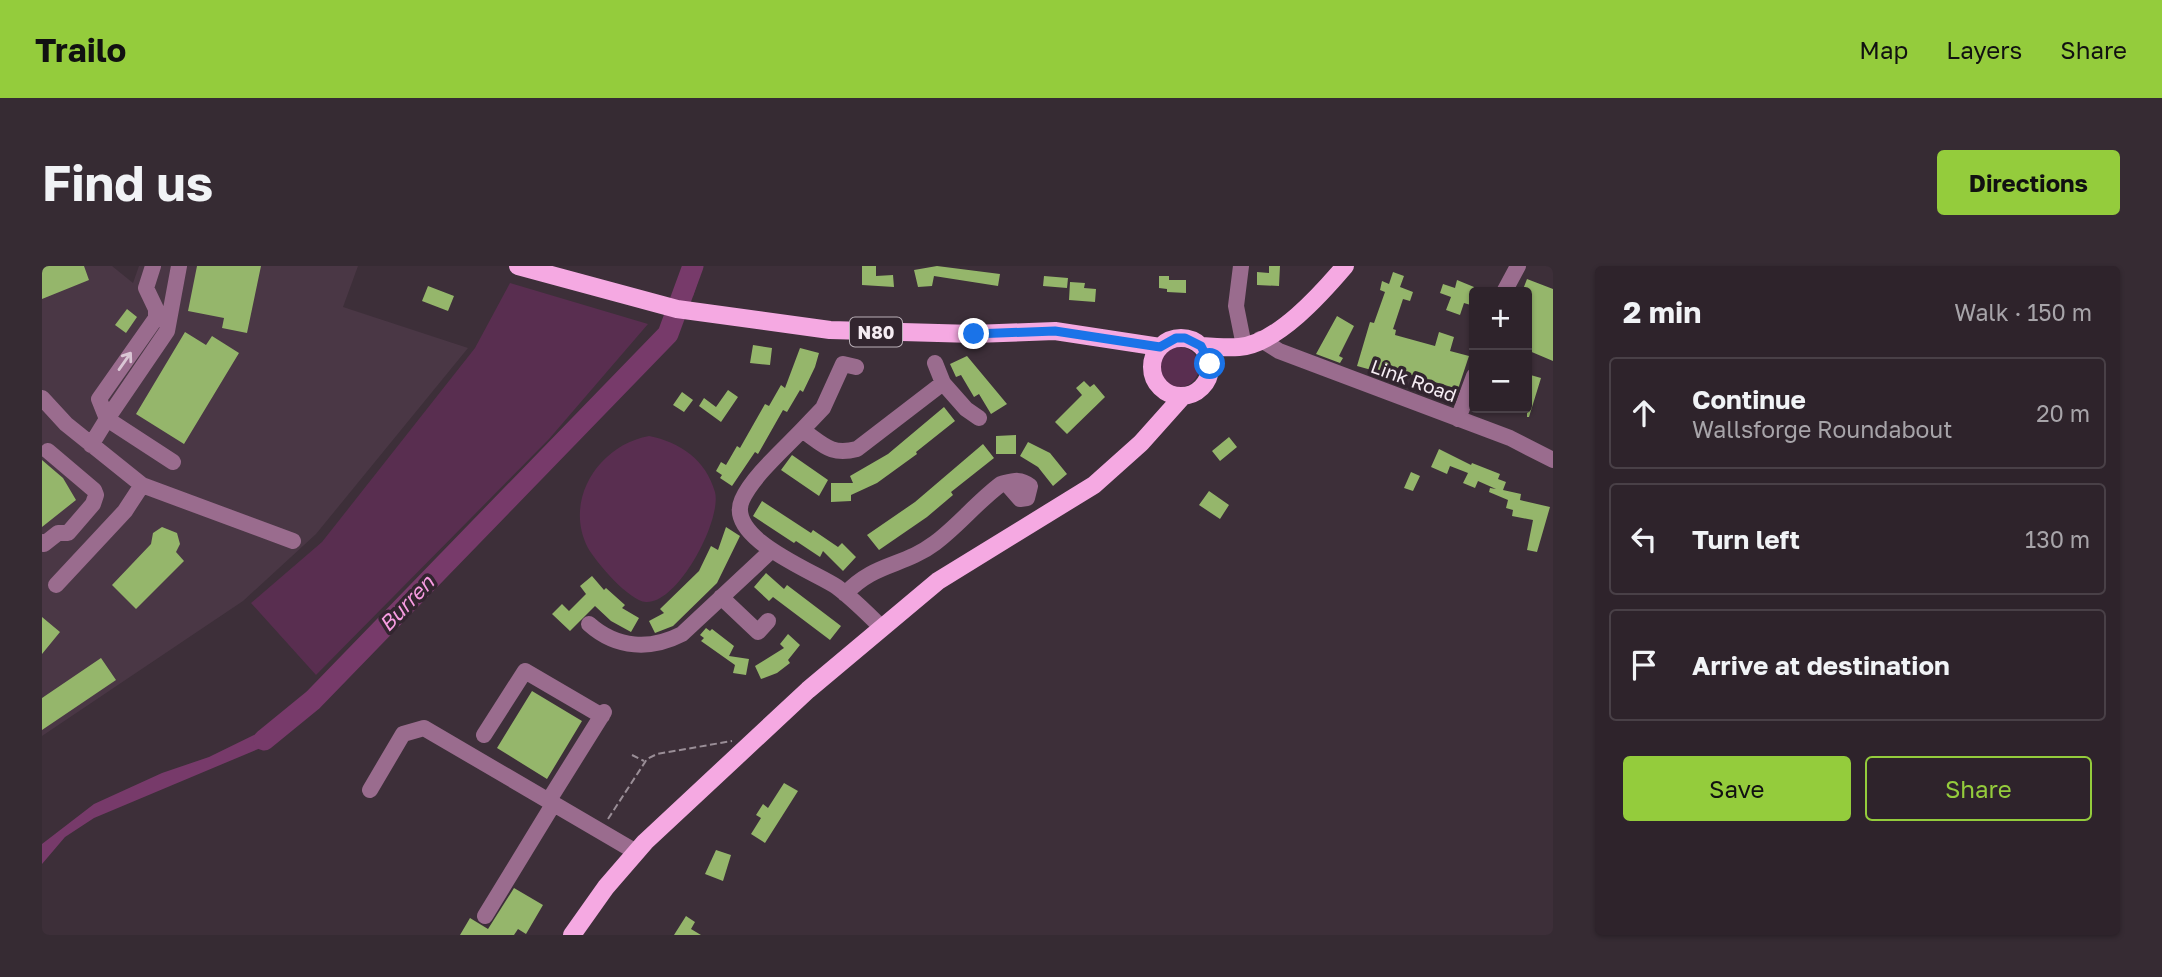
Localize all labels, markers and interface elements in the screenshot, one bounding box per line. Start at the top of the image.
text: Trailo [35,30,126,69]
text: Map [1859,35,1908,64]
text: Layers [1946,35,2022,64]
text: Share [2060,35,2127,64]
button: Directions [1937,150,2120,215]
text: Find us [42,153,213,212]
map controls [1469,287,1532,413]
button: + [1469,287,1532,350]
text: 2 min [1623,294,1701,330]
text: Walk · 150 m [1954,298,2092,326]
road number: N80 [850,318,902,346]
route end [958,318,989,349]
route start [1194,348,1225,379]
button: − [1469,350,1532,413]
one-way arrow [118,352,132,371]
street label: Link Road [1368,354,1460,406]
text: Continue [1692,384,1806,415]
icon: ahead [1625,394,1663,432]
text: 20 m [2036,399,2090,427]
text: Wallsforge Roundabout [1692,415,1952,443]
icon: left [1625,520,1663,558]
text: Turn left [1692,524,1800,555]
text: 130 m [2025,525,2090,553]
water label: Burren [373,569,440,637]
icon: arrive [1625,646,1663,684]
text: Arrive at destination [1692,650,1950,681]
button: Save [1623,756,1851,821]
button: Share [1865,756,2092,821]

